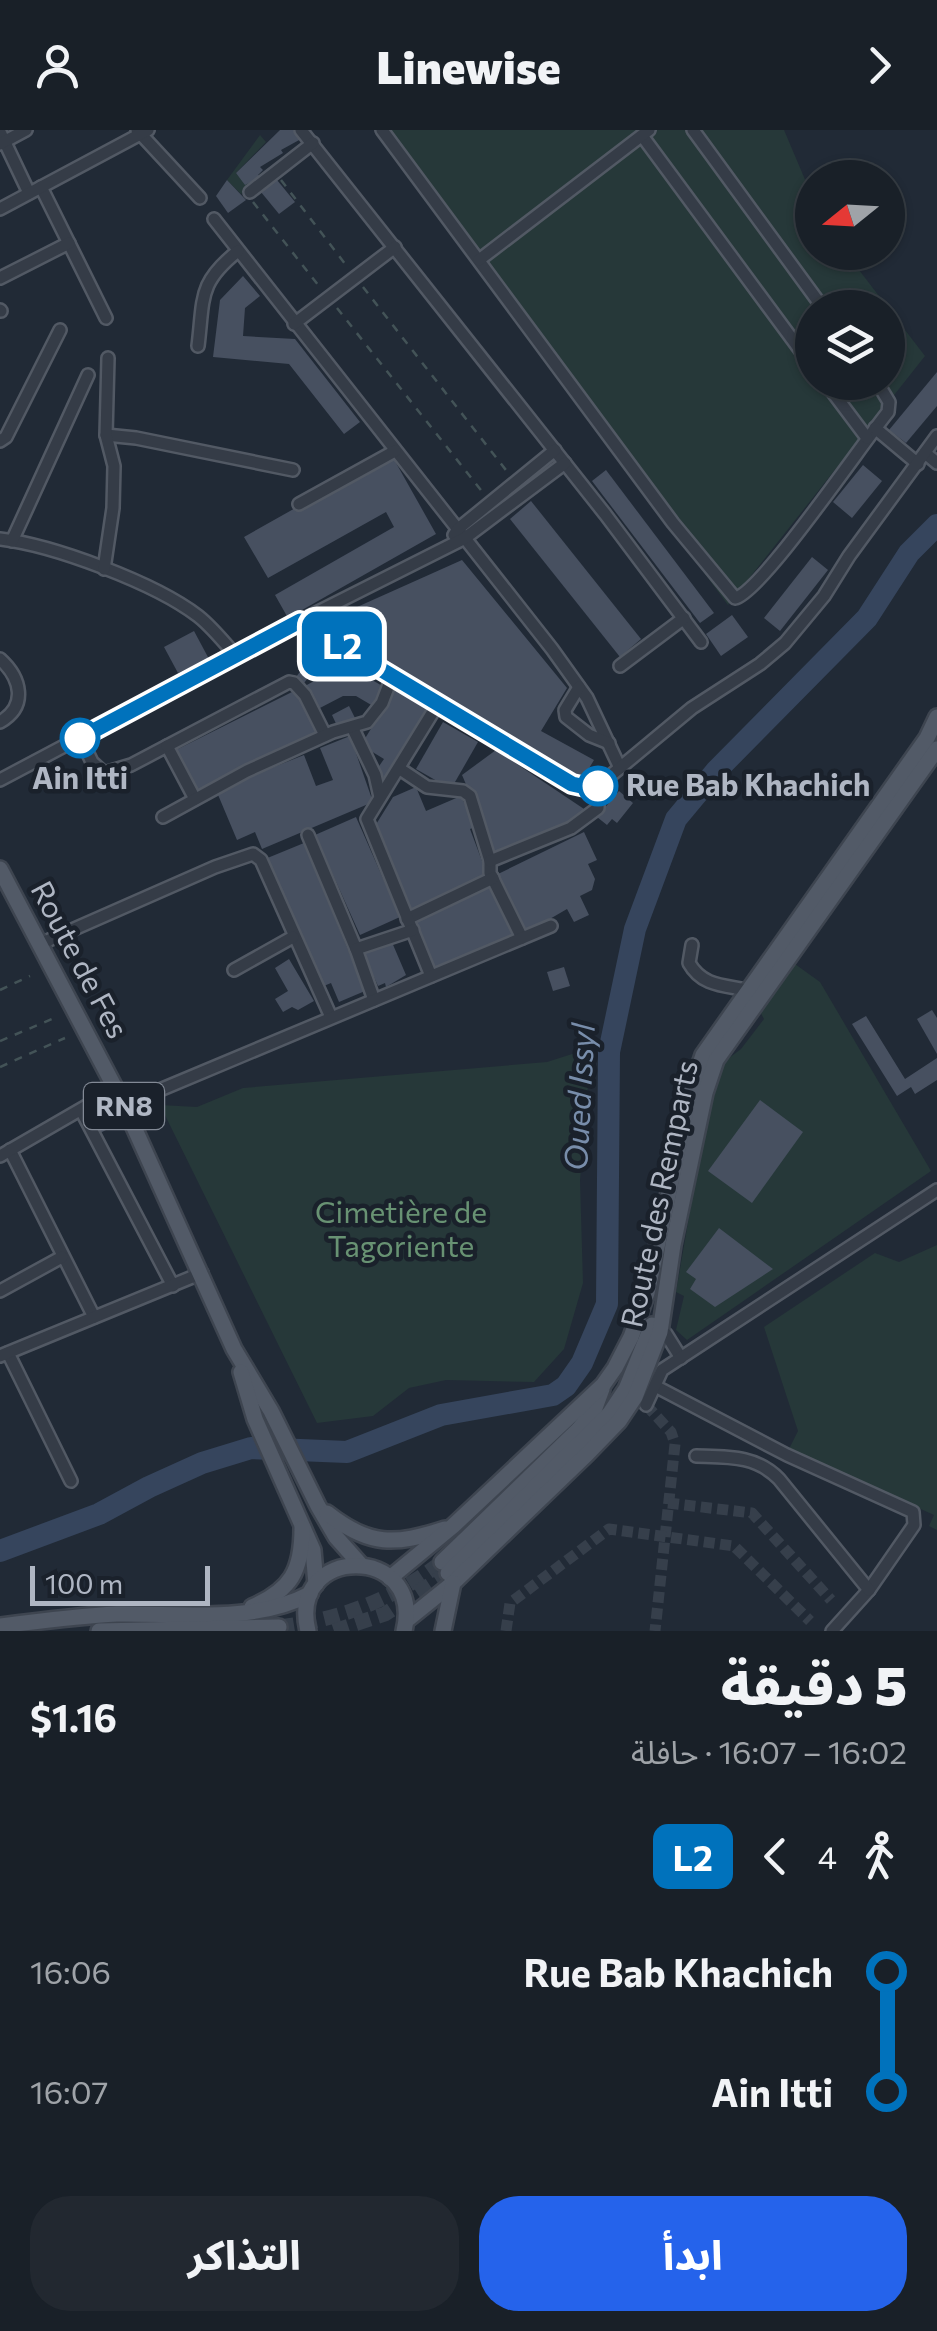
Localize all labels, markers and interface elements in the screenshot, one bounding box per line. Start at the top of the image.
icon: person [30,38,85,93]
text: Linewise [376,38,561,93]
icon: forward [852,38,907,93]
north arrow [795,160,905,270]
map controls [795,160,905,400]
button: layers [795,290,905,400]
line badge: L2 [297,612,387,676]
text: L2 [322,623,362,666]
marker: Ain Itti [61,719,99,757]
place label: Ain Itti [32,758,128,795]
place label: Rue Bab Khachich [626,765,870,802]
marker: Rue Bab Khachich [579,767,617,805]
street label: Route de Fes [24,874,138,1044]
water label: Oued Issyl [554,1021,602,1172]
street label: Route des Remparts [611,1056,704,1331]
road number: RN8 [84,1083,164,1129]
park label: Cimetière de Tagoriente [315,1192,487,1263]
scale bar [30,1561,210,1606]
text: 100 m [45,1566,123,1600]
text: 5 دقيقة [721,1649,907,1716]
text: $1.16 [30,1693,117,1740]
text: 16:02 – 16:07 · حافلة [631,1731,907,1771]
icon: back [748,1829,803,1884]
icon: walk [852,1829,907,1884]
text: L2 [673,1835,713,1878]
text: 4 [818,1836,837,1876]
text: Rue Bab Khachich [523,1948,833,1995]
text: 16:06 [30,1951,111,1991]
text: Ain Itti [711,2068,833,2115]
text: 16:07 [30,2071,108,2111]
button: التذاكر [30,2196,459,2311]
button: ابدأ [479,2196,907,2311]

